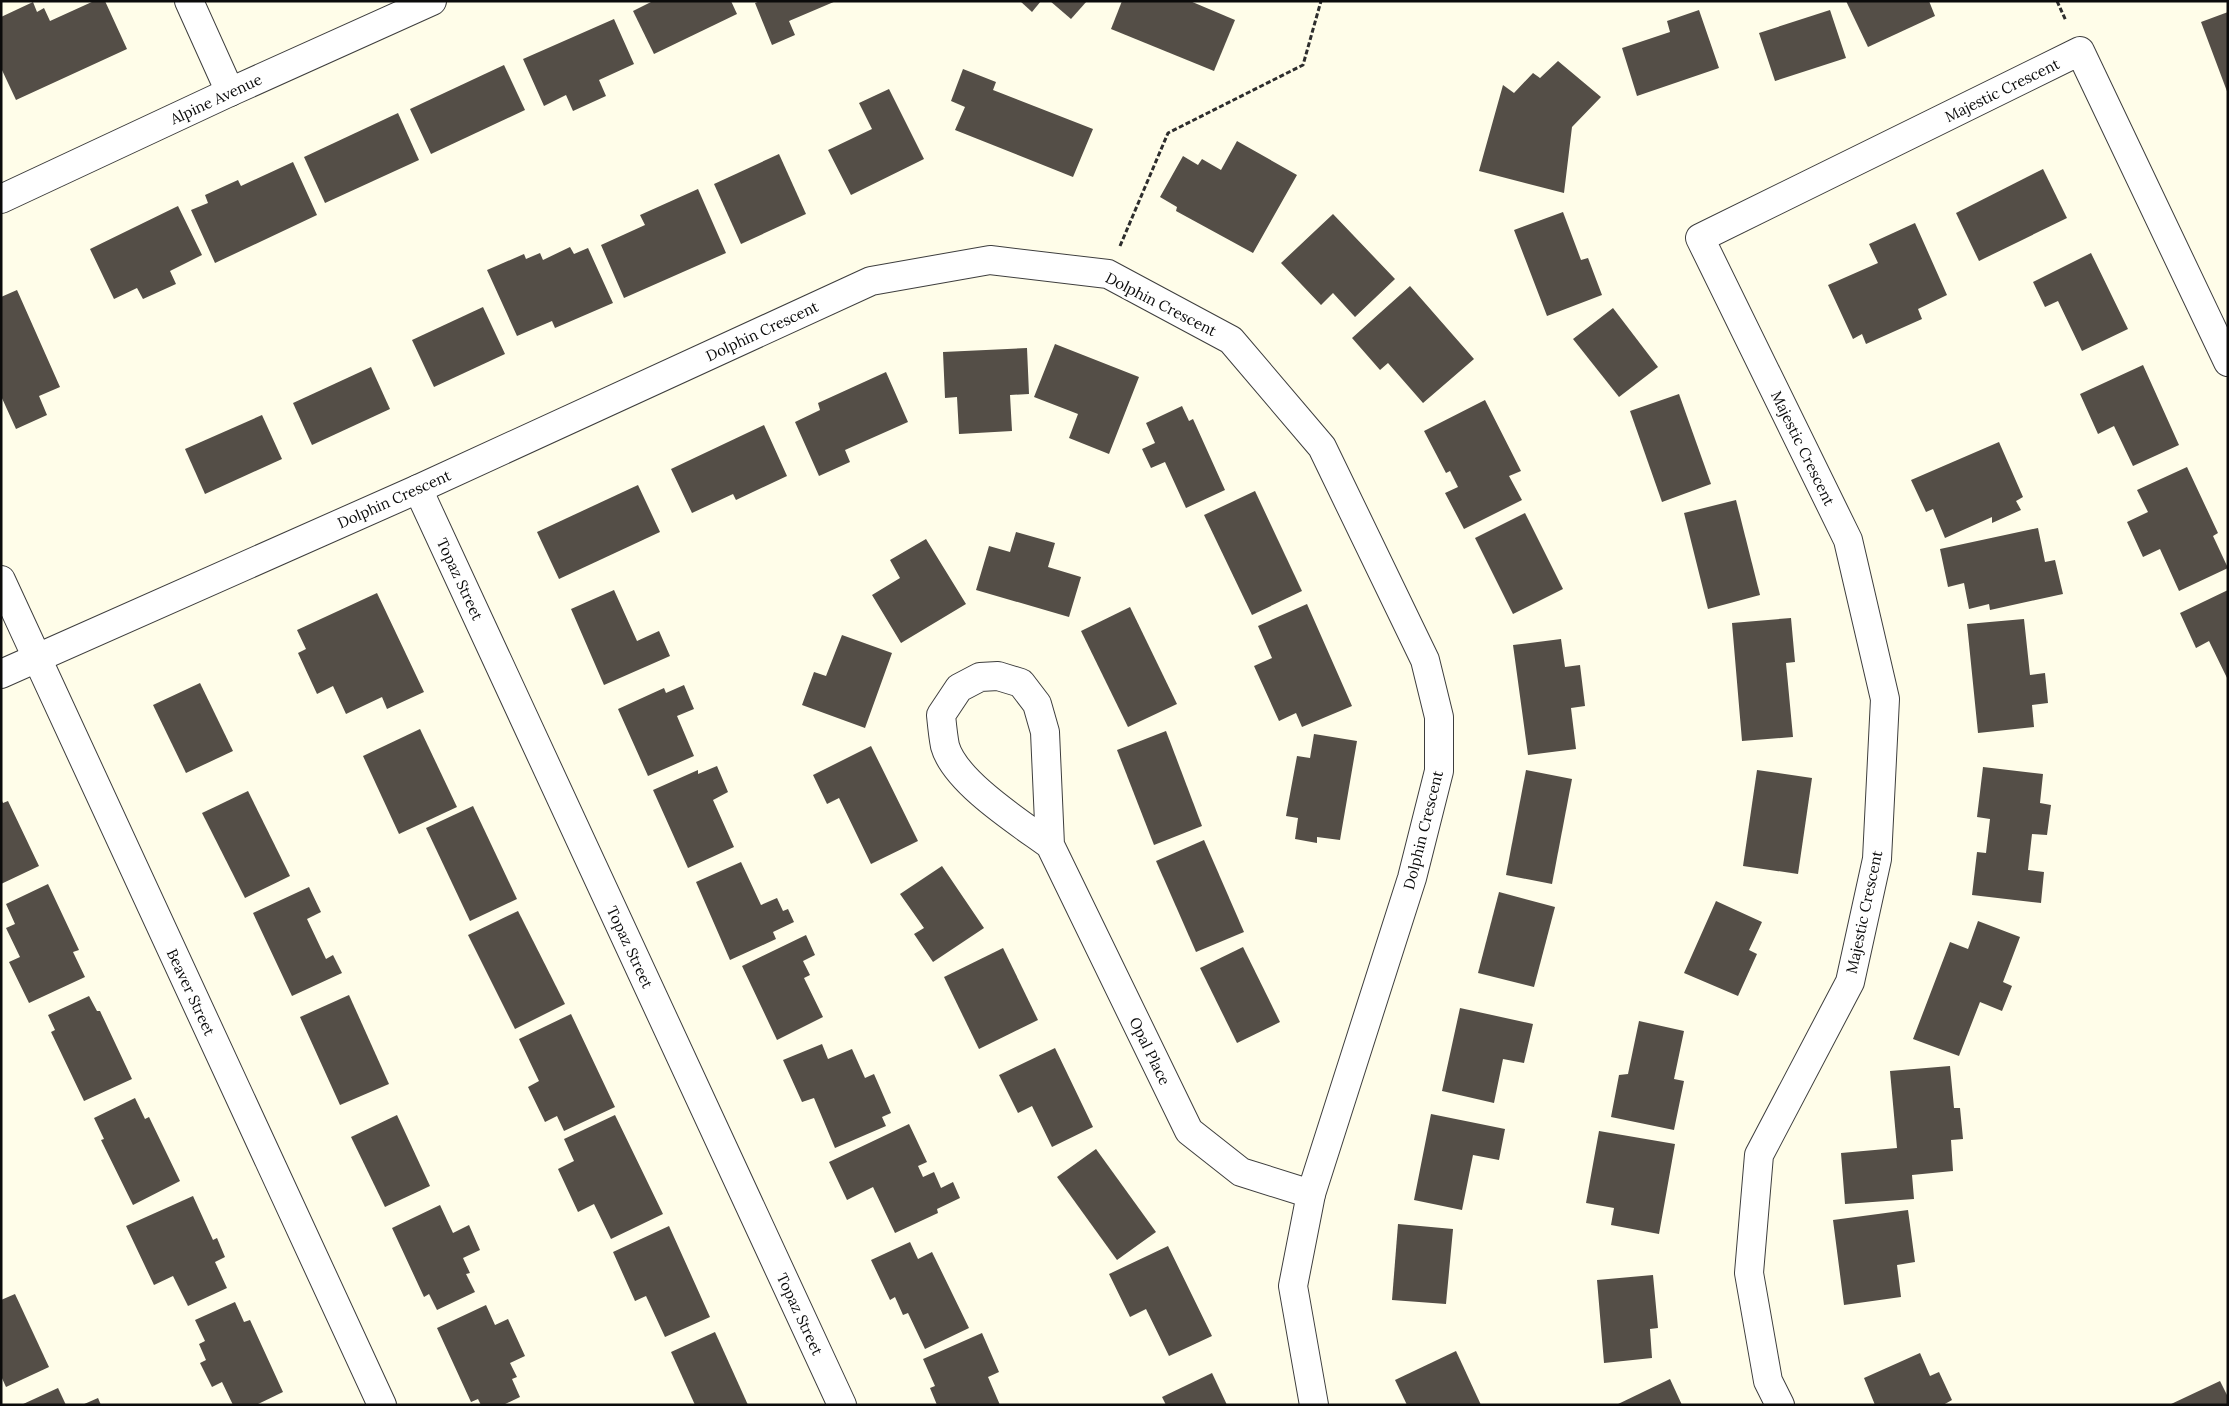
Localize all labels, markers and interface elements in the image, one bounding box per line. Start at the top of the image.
street label: Majestic Crescent [1942,54,2063,126]
street label: Alpine Avenue [166,70,265,129]
street label: Dolphin Crescent [1102,268,1220,340]
street label: Dolphin Crescent [703,297,821,365]
street label: Majestic Crescent [1767,388,1839,509]
street label: Dolphin Crescent [334,465,454,532]
street label: Topaz Street [433,535,487,623]
street label: Dolphin Crescent [1399,768,1447,891]
street label: Majestic Crescent [1842,849,1886,975]
street label: Topaz Street [603,903,657,991]
street label: Beaver Street [163,946,219,1039]
street label: Opal Place [1125,1014,1175,1088]
street label: Topaz Street [773,1270,827,1358]

